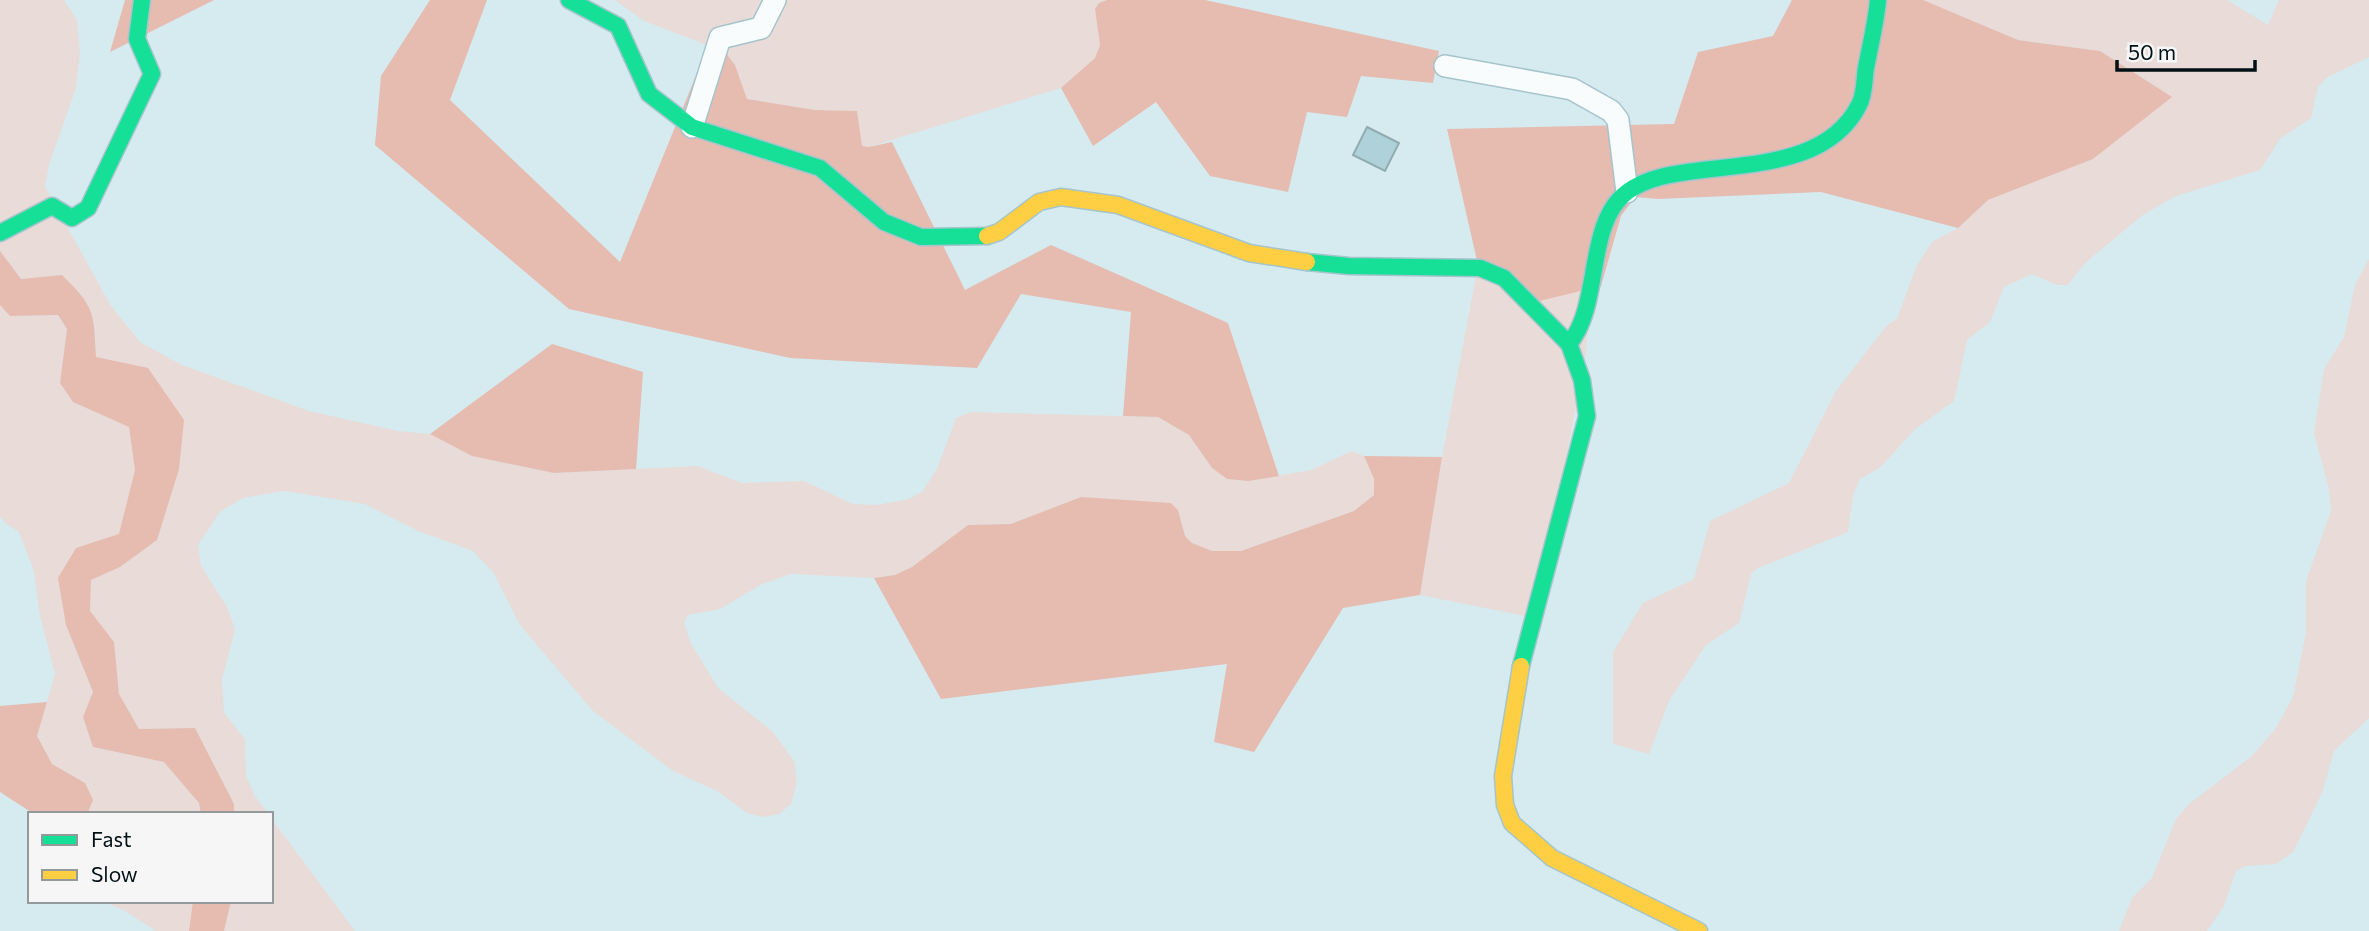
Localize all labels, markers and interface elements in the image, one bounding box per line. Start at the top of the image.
scale bar [2117,28,2255,72]
text: 50 m [2128,39,2176,64]
legend [28,812,273,903]
text: Fast [91,826,132,851]
text: Slow [91,861,138,886]

